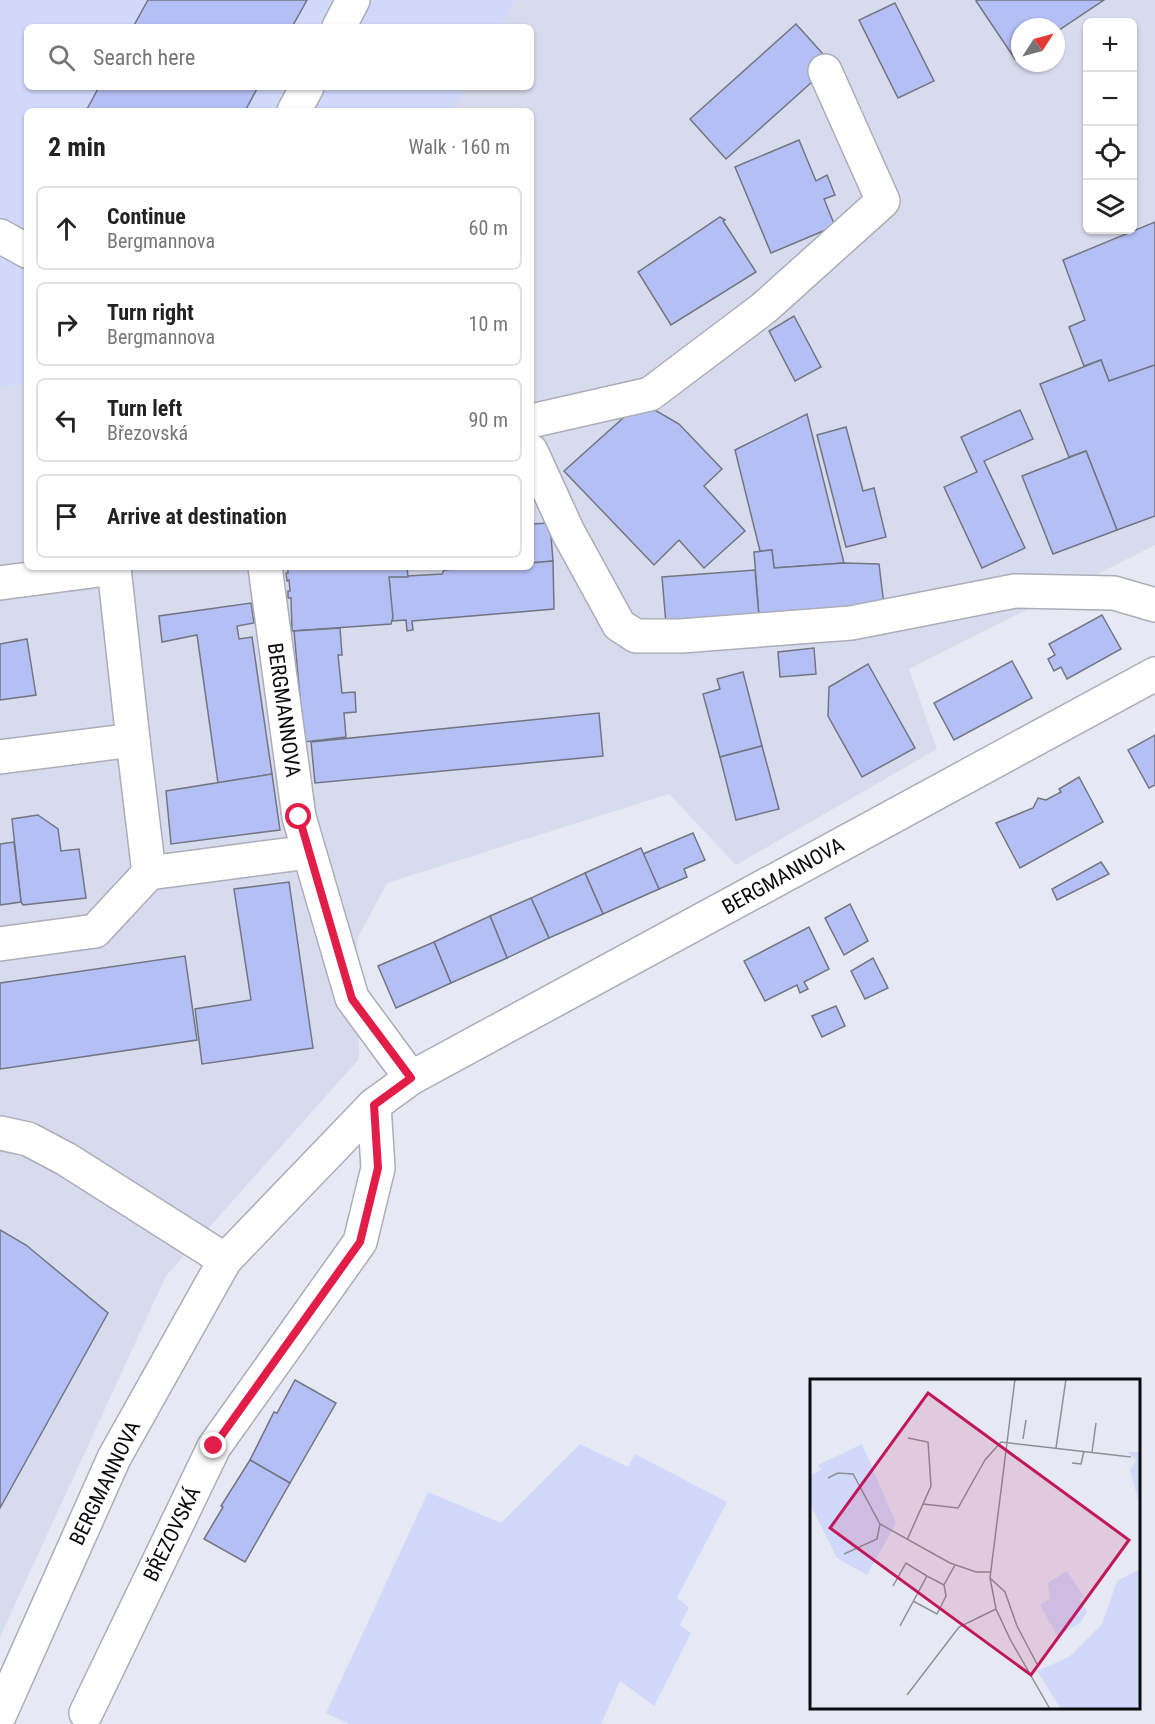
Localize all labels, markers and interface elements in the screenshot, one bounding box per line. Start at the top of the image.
north arrow [1011,18,1065,72]
map controls [1083,18,1137,234]
button: + [1083,18,1137,72]
search box [24,24,534,90]
icon: search [45,41,78,74]
text: Search here [93,45,195,70]
button: − [1083,72,1137,126]
button: locate [1083,126,1137,180]
text: 2 min [48,132,106,162]
text: Walk · 160 m [409,135,510,159]
button: layers [1083,180,1137,234]
text: Continue [107,204,186,229]
icon: ahead [50,212,83,245]
text: 60 m [469,216,508,240]
text: Bergmannova [107,229,215,253]
text: Turn right [107,300,194,325]
icon: right [50,308,83,341]
text: 10 m [469,312,508,336]
text: Bergmannova [107,325,215,349]
text: Turn left [107,396,182,421]
icon: left [50,404,83,437]
text: 90 m [469,408,508,432]
text: Březovská [107,421,188,445]
icon: arrive [50,500,83,533]
text: Arrive at destination [107,504,287,529]
street label: BERGMANNOVA [263,641,305,779]
route start [285,803,311,829]
street label: BERGMANNOVA [718,833,848,919]
inset map [810,1379,1140,1709]
street label: BERGMANNOVA [65,1417,145,1549]
route end [200,1432,226,1458]
street label: BŘEZOVSKÁ [139,1483,205,1585]

